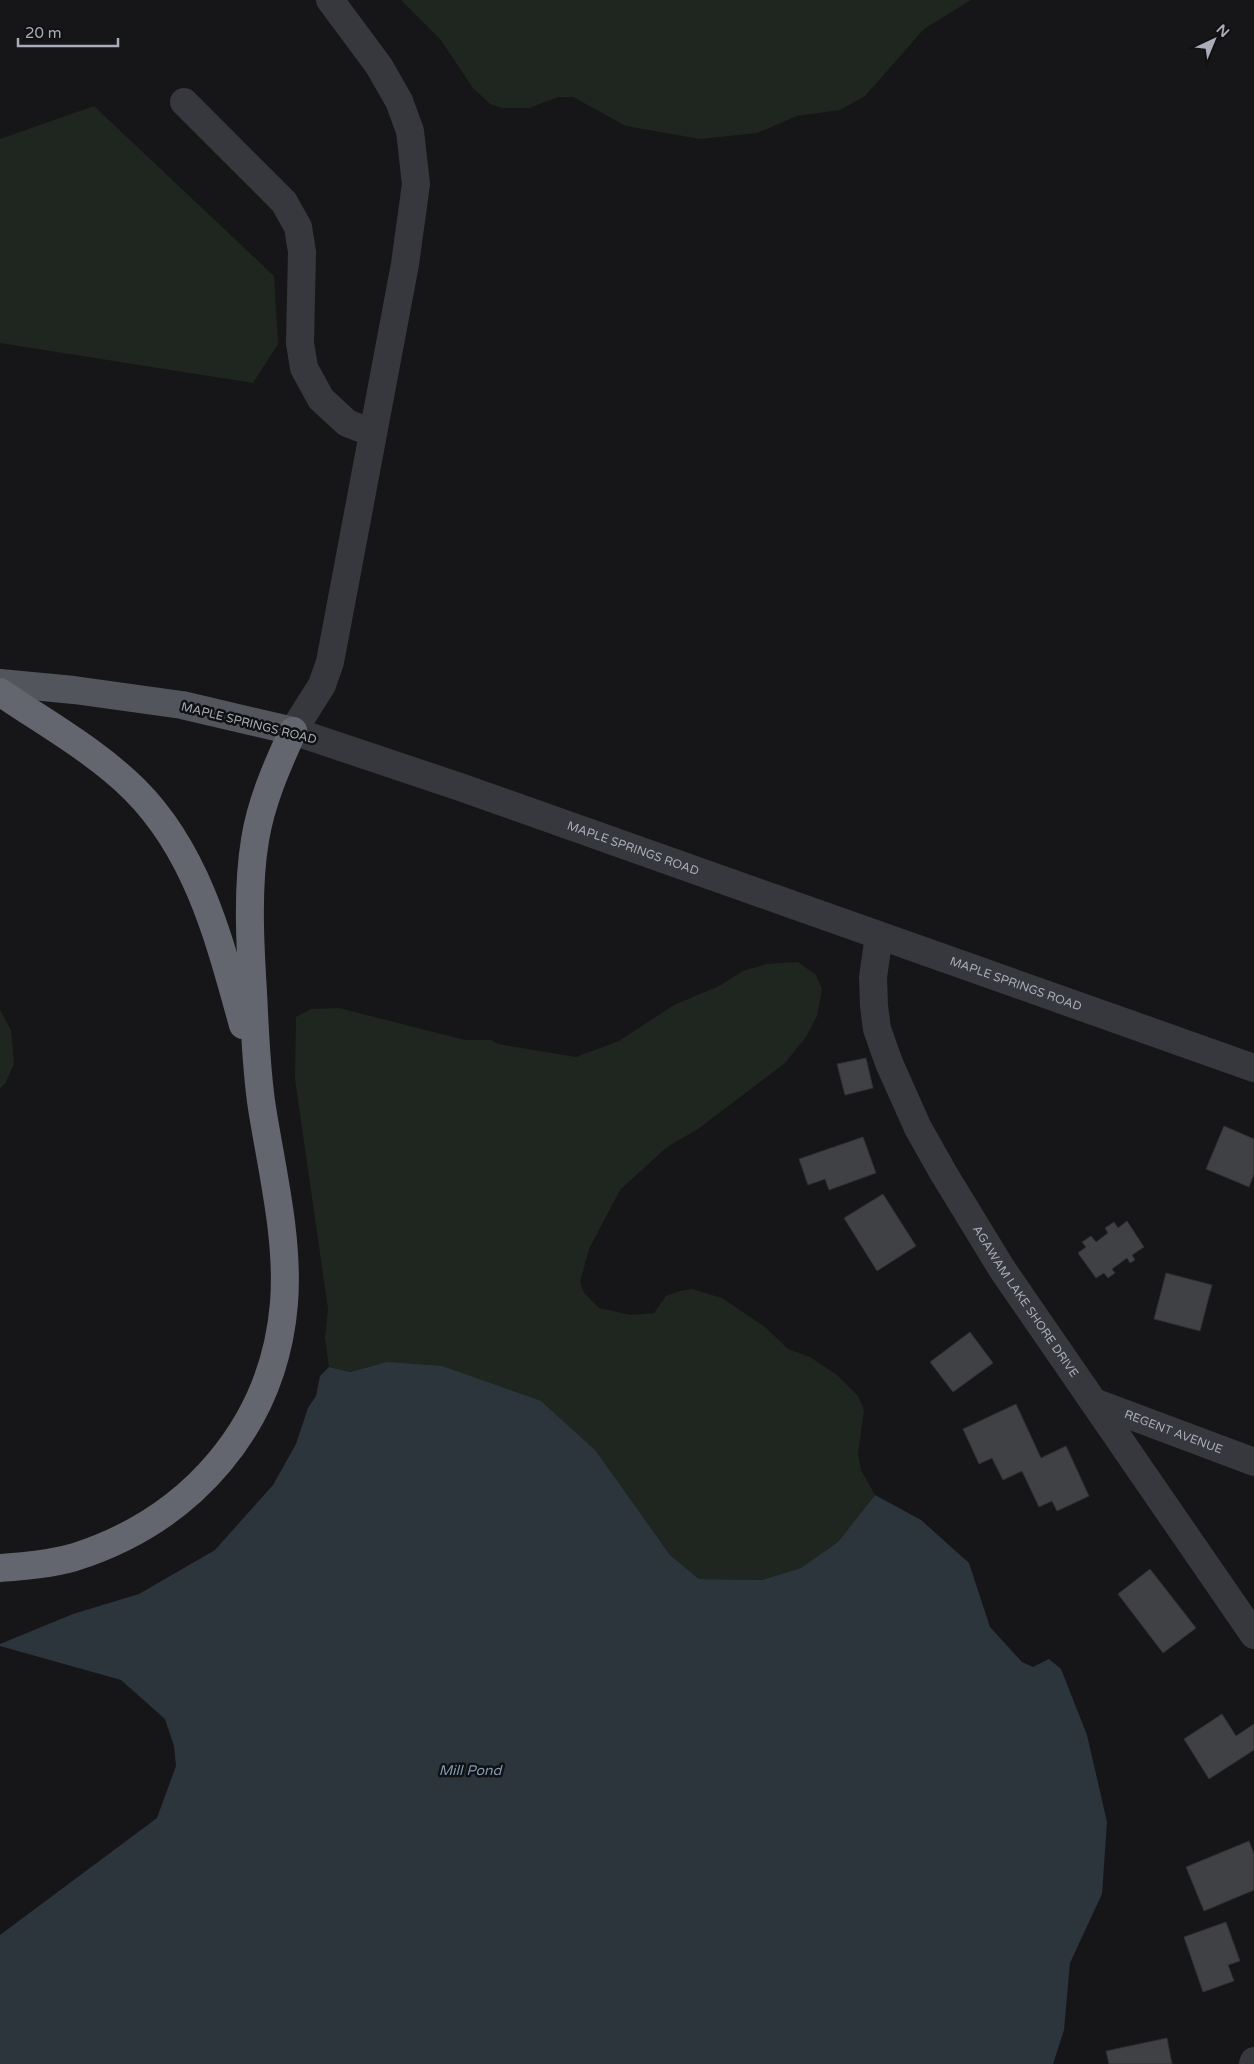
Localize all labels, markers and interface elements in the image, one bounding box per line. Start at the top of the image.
scale bar [18,15,118,47]
north arrow [1189,15,1239,65]
text: N [1213,21,1233,41]
text: 20 m [25,24,62,42]
street label: MAPLE SPRINGS ROAD [180,699,318,747]
street label: MAPLE SPRINGS ROAD [565,818,701,878]
street label: MAPLE SPRINGS ROAD [948,954,1084,1013]
street label: AGAWAM LAKE SHORE DRIVE [970,1223,1082,1380]
street label: REGENT AVENUE [1123,1407,1225,1457]
water label: Mill Pond [439,1762,503,1779]

